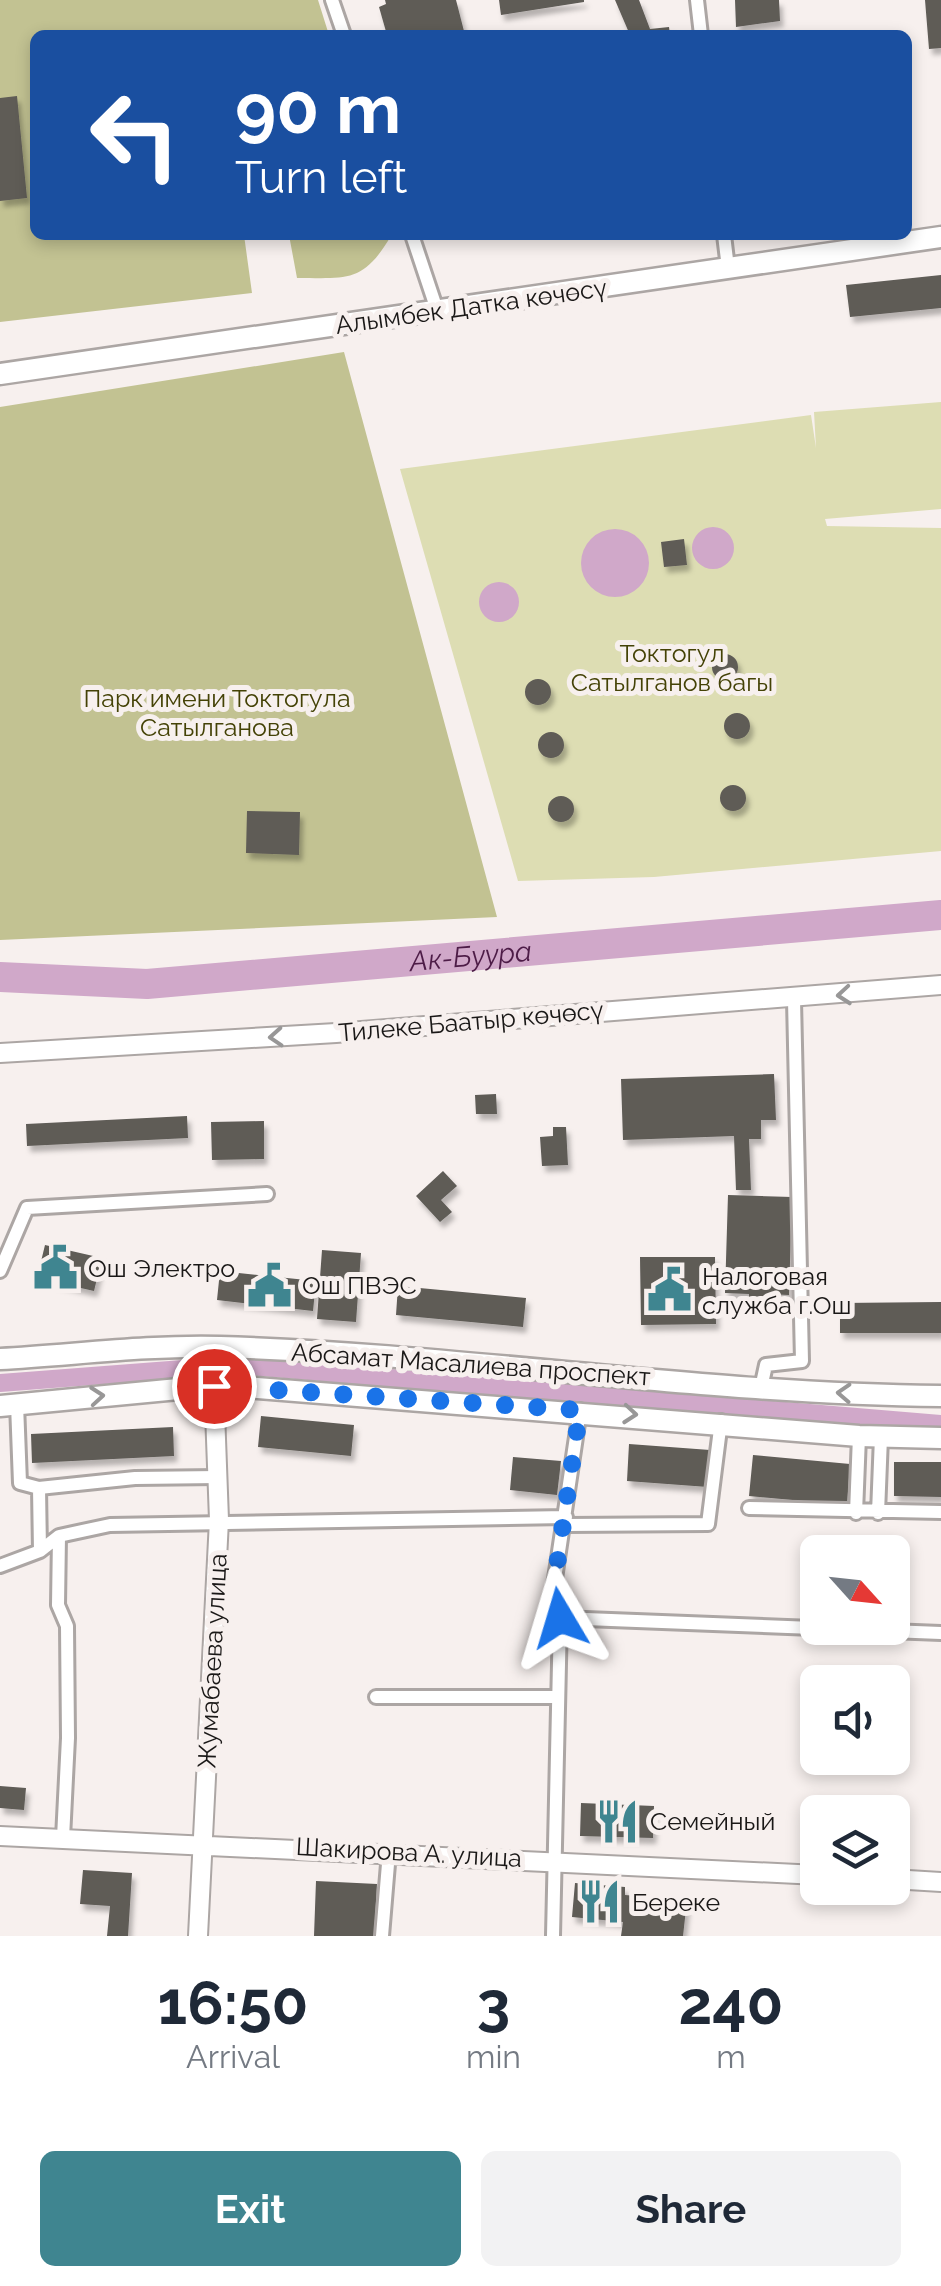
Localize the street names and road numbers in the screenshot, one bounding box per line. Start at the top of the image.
street label: Алымбек Датка көчөсү [333,272,609,340]
street label: Тилеке Баатыр көчөсү [337,994,605,1048]
street label: Абсамат Масалиева проспект [290,1336,652,1392]
street label: Жумабаева улица [191,1553,233,1769]
street label: Шакирова А. улица [295,1831,523,1873]

